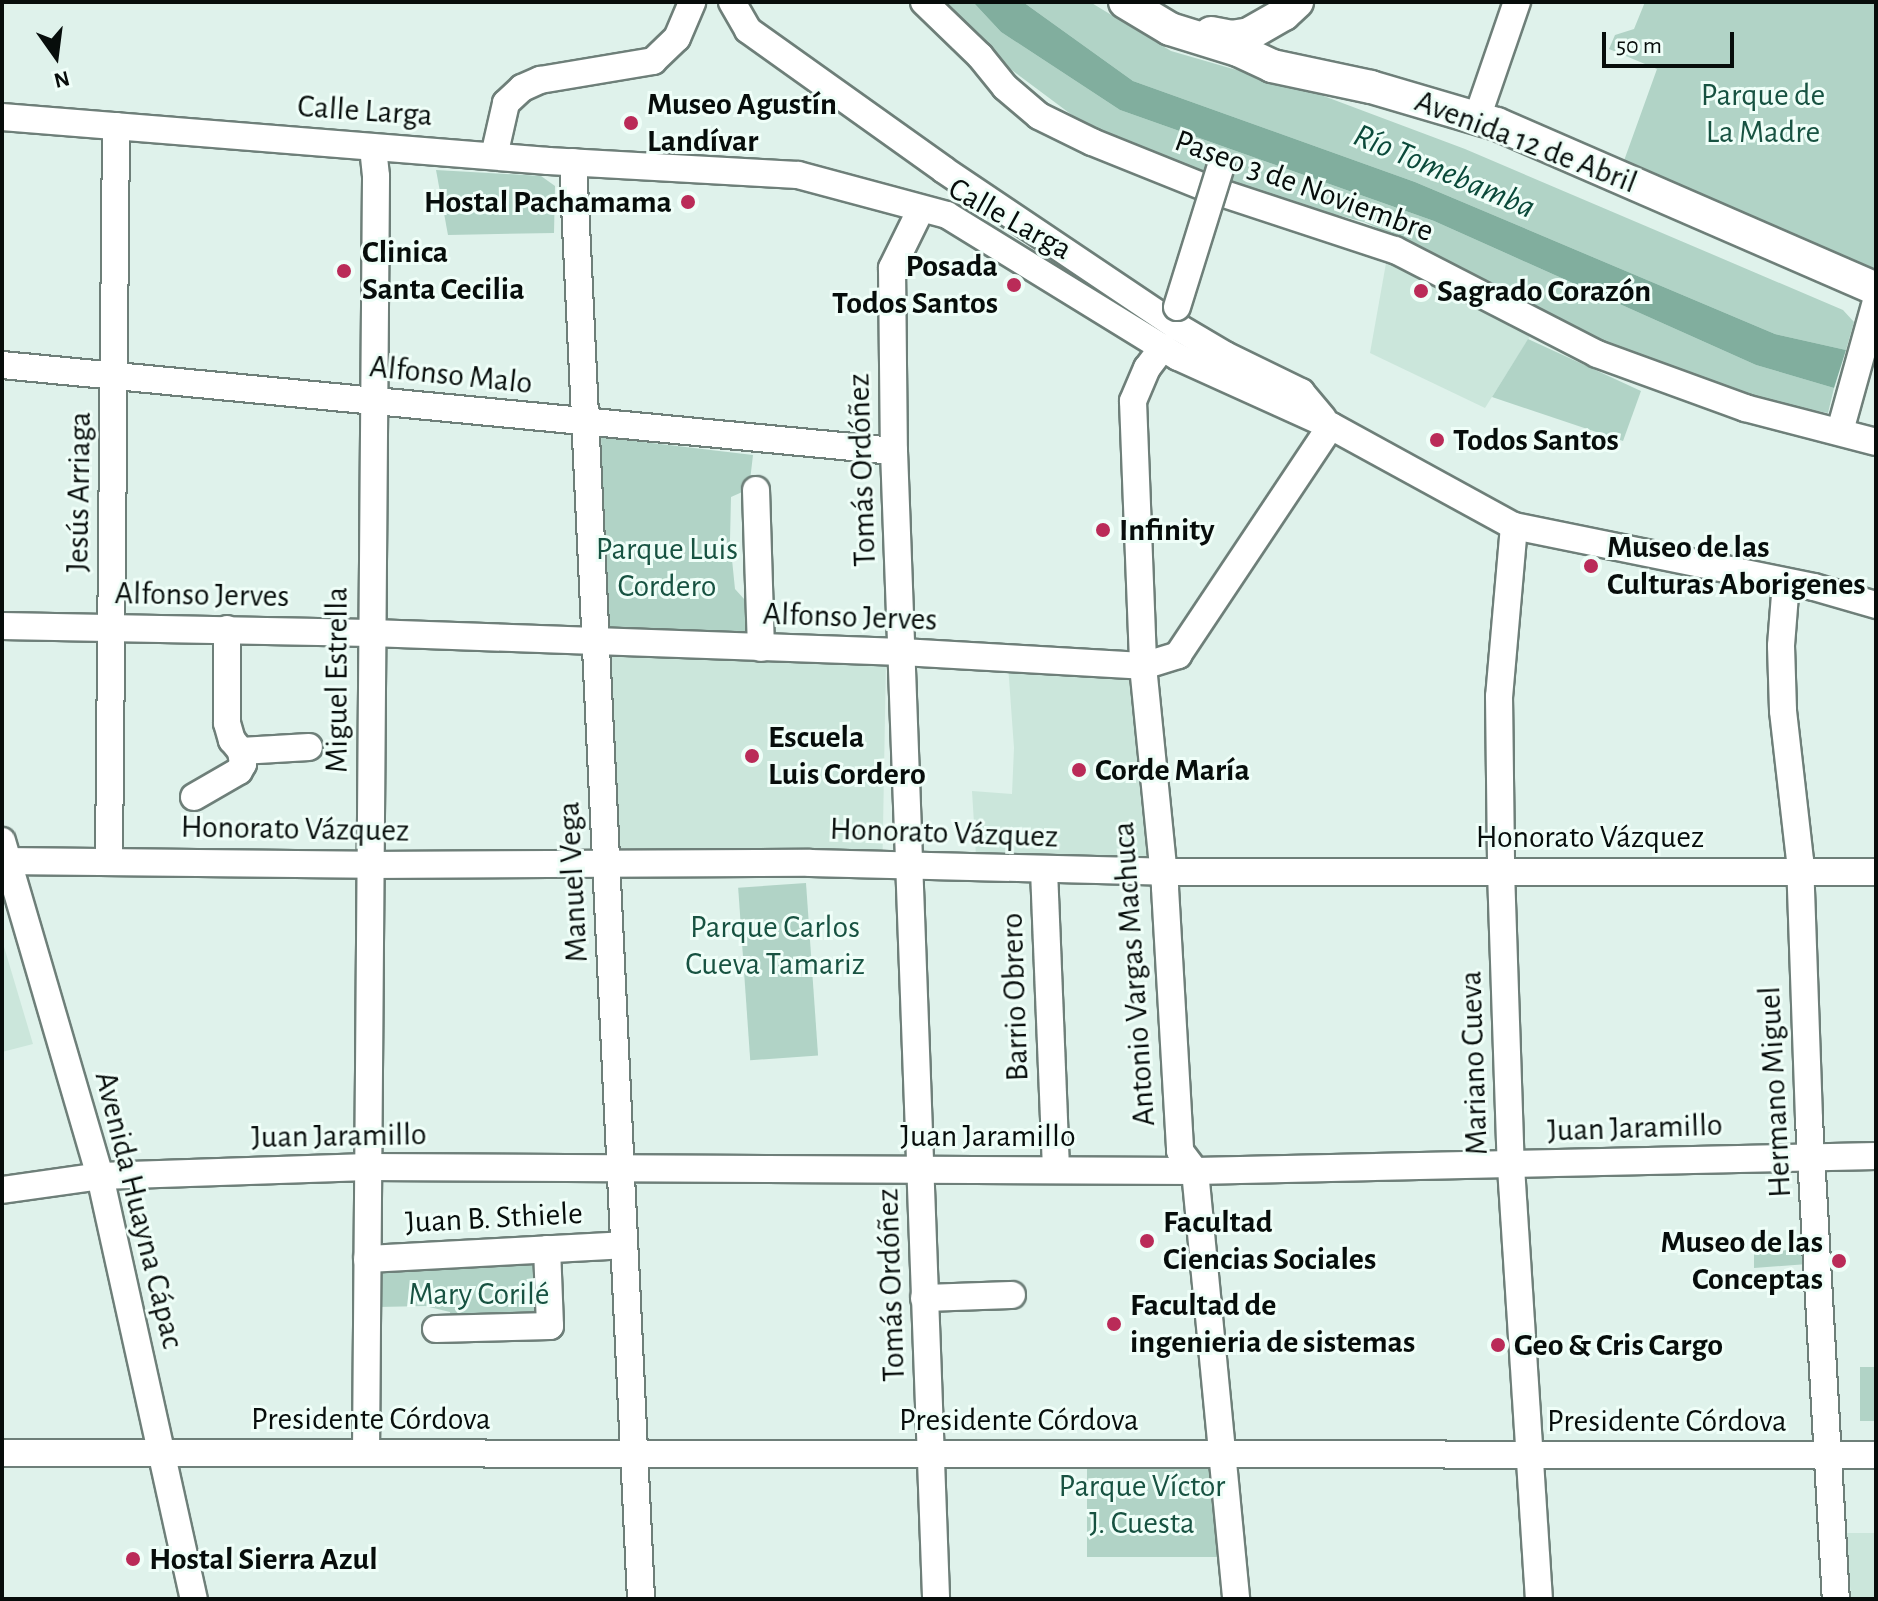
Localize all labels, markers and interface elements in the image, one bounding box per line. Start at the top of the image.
north arrow [16,16,96,96]
scale bar [1606,16,1738,66]
text: 50 m [1616,34,1662,58]
text: N [52,67,72,92]
park label: Parque de La Madre [1701,77,1825,152]
street label: Avenida 12 de Abril [1410,82,1642,202]
place label: Museo Agustín Landívar [647,86,837,161]
street label: Calle Larga [296,87,434,135]
marker: Museo Agustín Landívar [622,114,640,132]
water label: Río Tomebamba [1347,115,1541,229]
street label: Paseo 3 de Noviembre [1169,121,1439,251]
street label: Calle Larga [942,169,1078,269]
place label: Hostal Pachamama [424,183,672,221]
marker: Hostal Pachamama [679,193,697,211]
place label: Clinica Santa Cecilia [362,234,525,309]
place label: Posada Todos Santos [832,248,998,323]
marker: Clinica Santa Cecilia [333,260,355,282]
place label: Sagrado Corazón [1437,272,1651,310]
marker: Posada Todos Santos [1005,276,1023,294]
marker: Sagrado Corazón [1412,282,1430,300]
street label: Alfonso Malo [368,347,534,403]
street label: Tomás Ordóñez [839,373,885,567]
street label: Jesús Arriaga [58,411,100,573]
place label: Todos Santos [1453,421,1619,459]
marker: Todos Santos [1428,431,1446,449]
place label: Infinity [1119,511,1214,549]
marker: Infinity [1094,521,1112,539]
place label: Museo de las Culturas Aborigenes [1607,529,1866,604]
park label: Parque Luis Cordero [596,531,738,606]
marker: Museo de las Culturas Aborigenes [1582,557,1600,575]
street label: Alfonso Jerves [114,574,290,616]
street label: Miguel Estrella [318,587,356,773]
street label: Alfonso Jerves [762,595,938,639]
place label: Escuela Luis Cordero [768,719,926,794]
marker: Escuela Luis Cordero [743,747,761,765]
place label: Corde María [1095,751,1250,789]
marker: Corde María [1070,761,1088,779]
street label: Manuel Vega [550,801,596,963]
street label: Honorato Vázquez [180,808,410,850]
street label: Honorato Vázquez [829,810,1059,856]
street label: Honorato Vázquez [1476,818,1704,856]
street label: Antonio Vargas Machuca [1104,821,1164,1127]
park label: Parque Carlos Cueva Tamariz [685,909,865,984]
street label: Barrio Obrero [993,912,1037,1082]
street label: Mariano Cueva [1452,970,1496,1156]
street label: Hermano Miguel [1750,985,1800,1199]
street label: Avenida Huayna Cápac [86,1068,192,1352]
street label: Juan Jaramillo [1547,1106,1723,1150]
street label: Juan Jaramillo [251,1115,427,1157]
street label: Juan Jaramillo [900,1117,1076,1155]
street label: Tomás Ordóñez [868,1188,914,1382]
street label: Juan B. Sthiele [404,1194,584,1242]
place label: Facultad Ciencias Sociales [1163,1204,1376,1279]
place label: Museo de las Conceptas [1660,1224,1823,1299]
marker: Facultad Ciencias Sociales [1138,1232,1156,1250]
marker: Museo de las Conceptas [1830,1252,1848,1270]
park label: Mary Corilé [408,1275,550,1313]
place label: Facultad de ingenieria de sistemas [1130,1287,1415,1362]
marker: Facultad de ingenieria de sistemas [1105,1315,1123,1333]
place label: Geo & Cris Cargo [1514,1326,1723,1364]
marker: Geo & Cris Cargo [1489,1336,1507,1354]
street label: Presidente Córdova [251,1400,491,1438]
street label: Presidente Córdova [899,1401,1139,1439]
street label: Presidente Córdova [1547,1402,1787,1440]
park label: Parque Víctor J. Cuesta [1059,1468,1225,1543]
place label: Hostal Sierra Azul [149,1540,378,1578]
marker: Hostal Sierra Azul [124,1550,142,1568]

